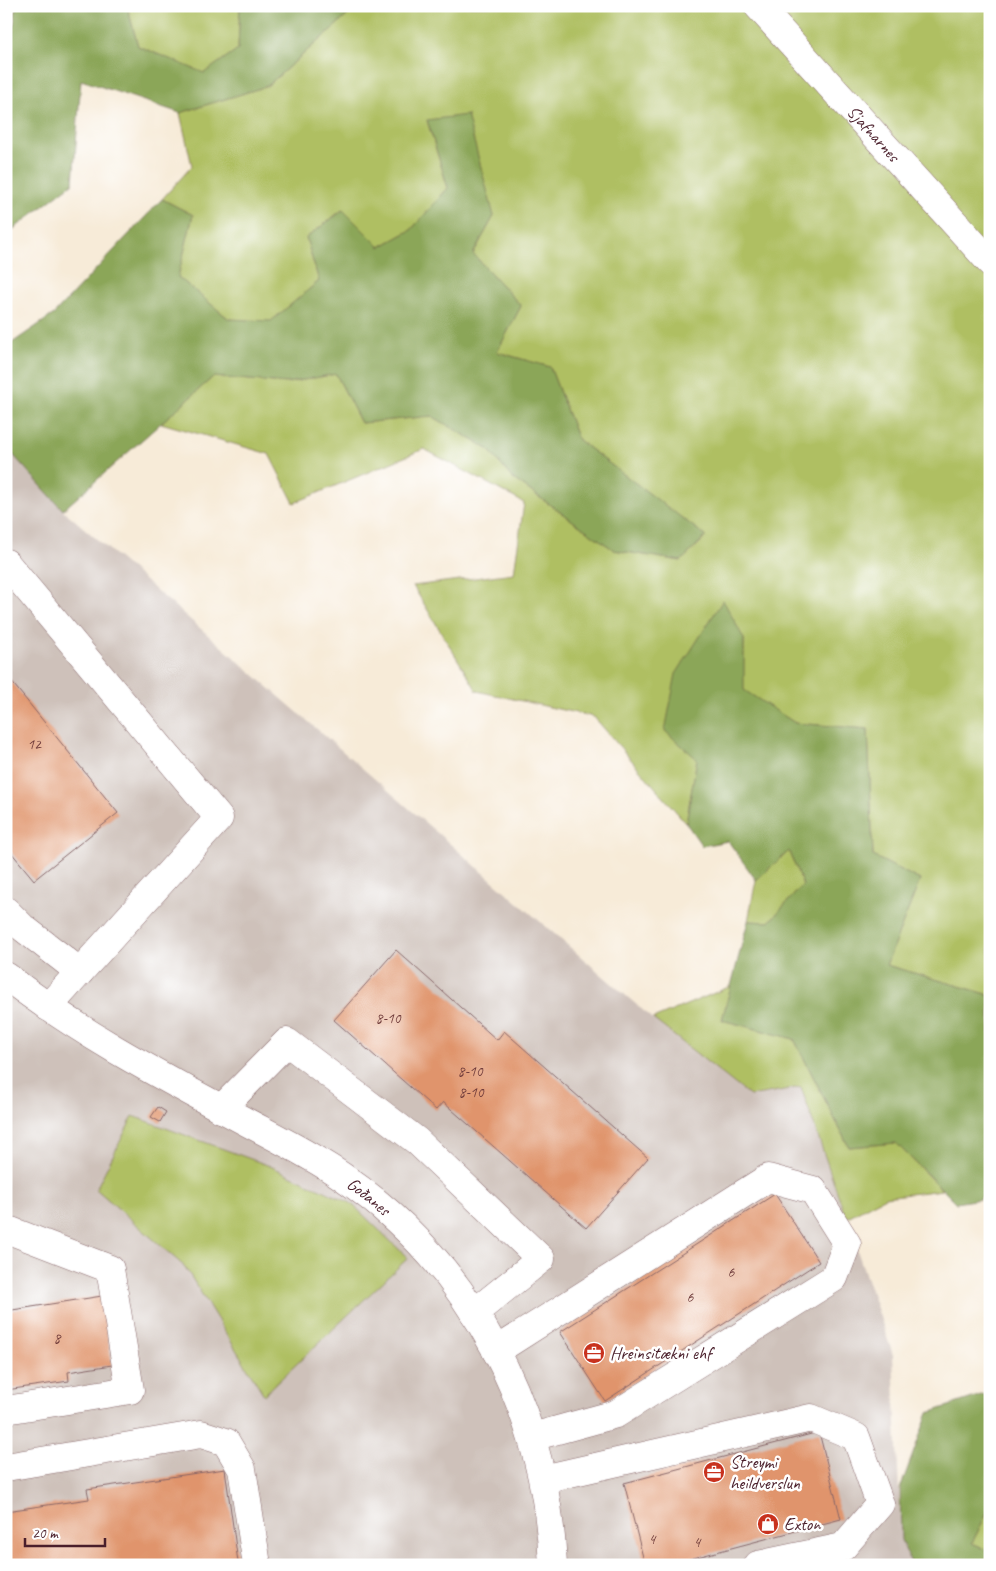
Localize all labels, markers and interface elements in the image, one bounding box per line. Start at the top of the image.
street label: Sjafnarnes [843,101,906,167]
house number: 12 [27,735,42,754]
house number: 8-10 [375,1009,402,1028]
house number: 8-10 [457,1062,484,1081]
house number: 8-10 [458,1083,485,1102]
street label: Goðanes [343,1172,396,1222]
house number: 6 [728,1263,736,1282]
house number: 6 [687,1288,695,1307]
house number: 8 [54,1329,62,1348]
office icon: Hreinsitækni ehf [582,1341,606,1365]
place label: Hreinsitækni ehf [610,1342,715,1364]
place label: Streymi heildverslun [730,1451,801,1494]
office icon: Streymi heildverslun [702,1460,726,1484]
shop icon: Exton [756,1512,780,1536]
place label: Exton [784,1513,821,1535]
scale bar [25,1516,105,1548]
text: 20 m [32,1524,59,1543]
house number: 4 [649,1530,657,1549]
house number: 4 [694,1533,702,1552]

